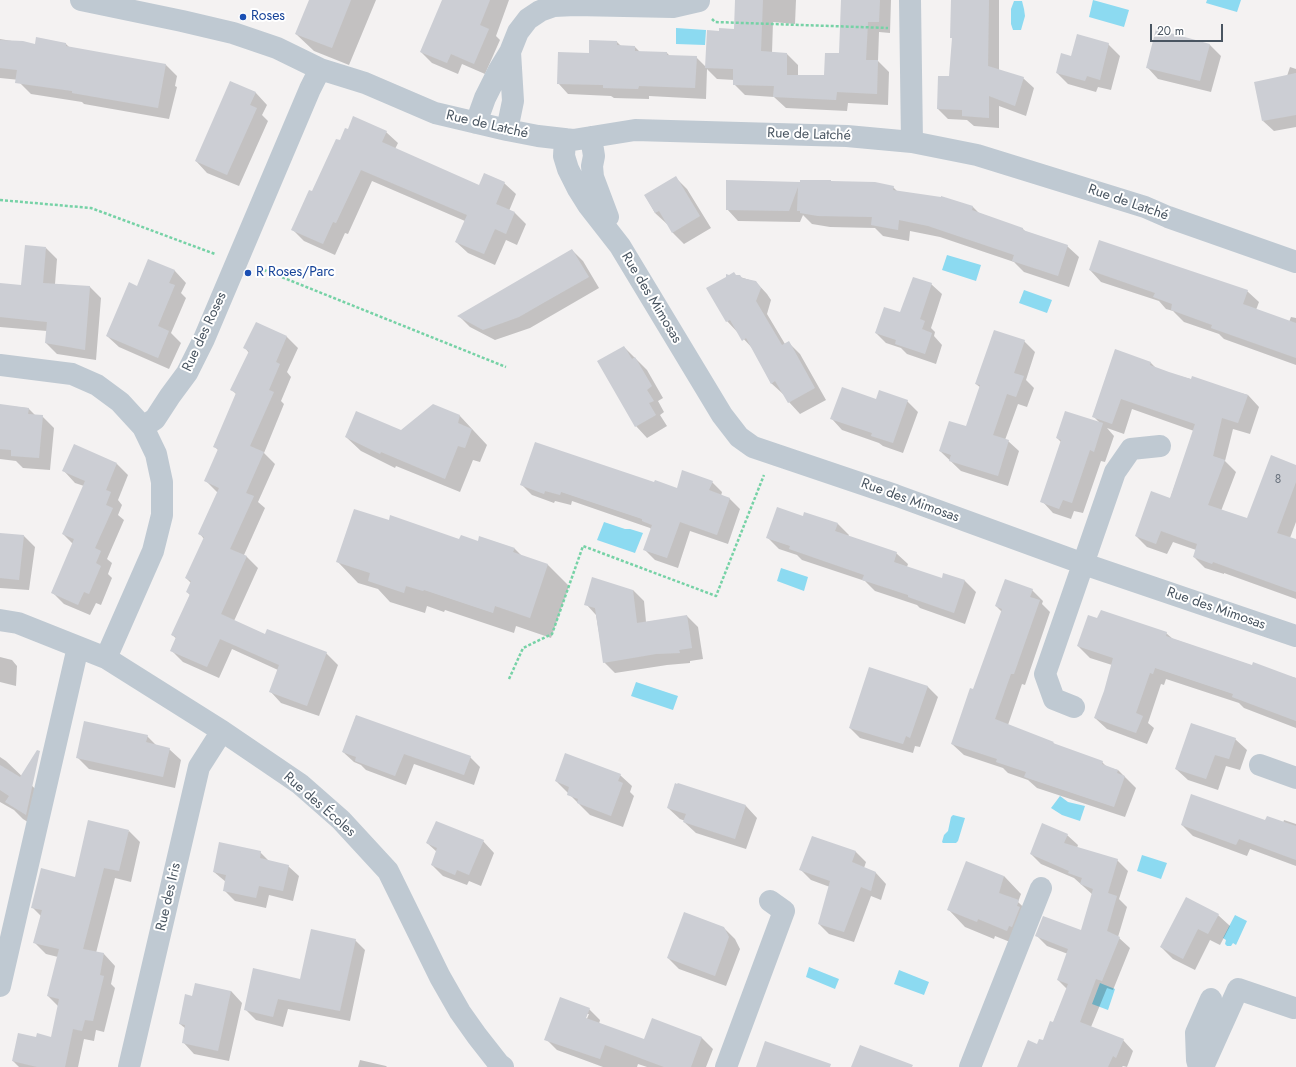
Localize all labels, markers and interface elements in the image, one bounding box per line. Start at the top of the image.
place label: Roses [251,9,285,25]
marker: Roses [238,12,248,22]
scale bar [1152,16,1225,42]
text: 20 m [1157,22,1184,40]
street label: Rue de Latché [444,107,530,143]
street label: Rue de Latché [767,125,851,145]
street label: Rue de Latché [1086,181,1170,225]
street label: Rue des Mimosas [617,249,685,347]
place label: R Roses/Parc [256,265,334,281]
marker: R Roses/Parc [243,268,253,278]
street label: Rue des Roses [179,290,231,374]
house number: 8 [1275,473,1281,487]
street label: Rue des Mimosas [859,475,961,527]
street label: Rue des Mimosas [1164,584,1268,634]
street label: Rue des Écoles [280,769,358,841]
street label: Rue des Iris [153,861,185,933]

